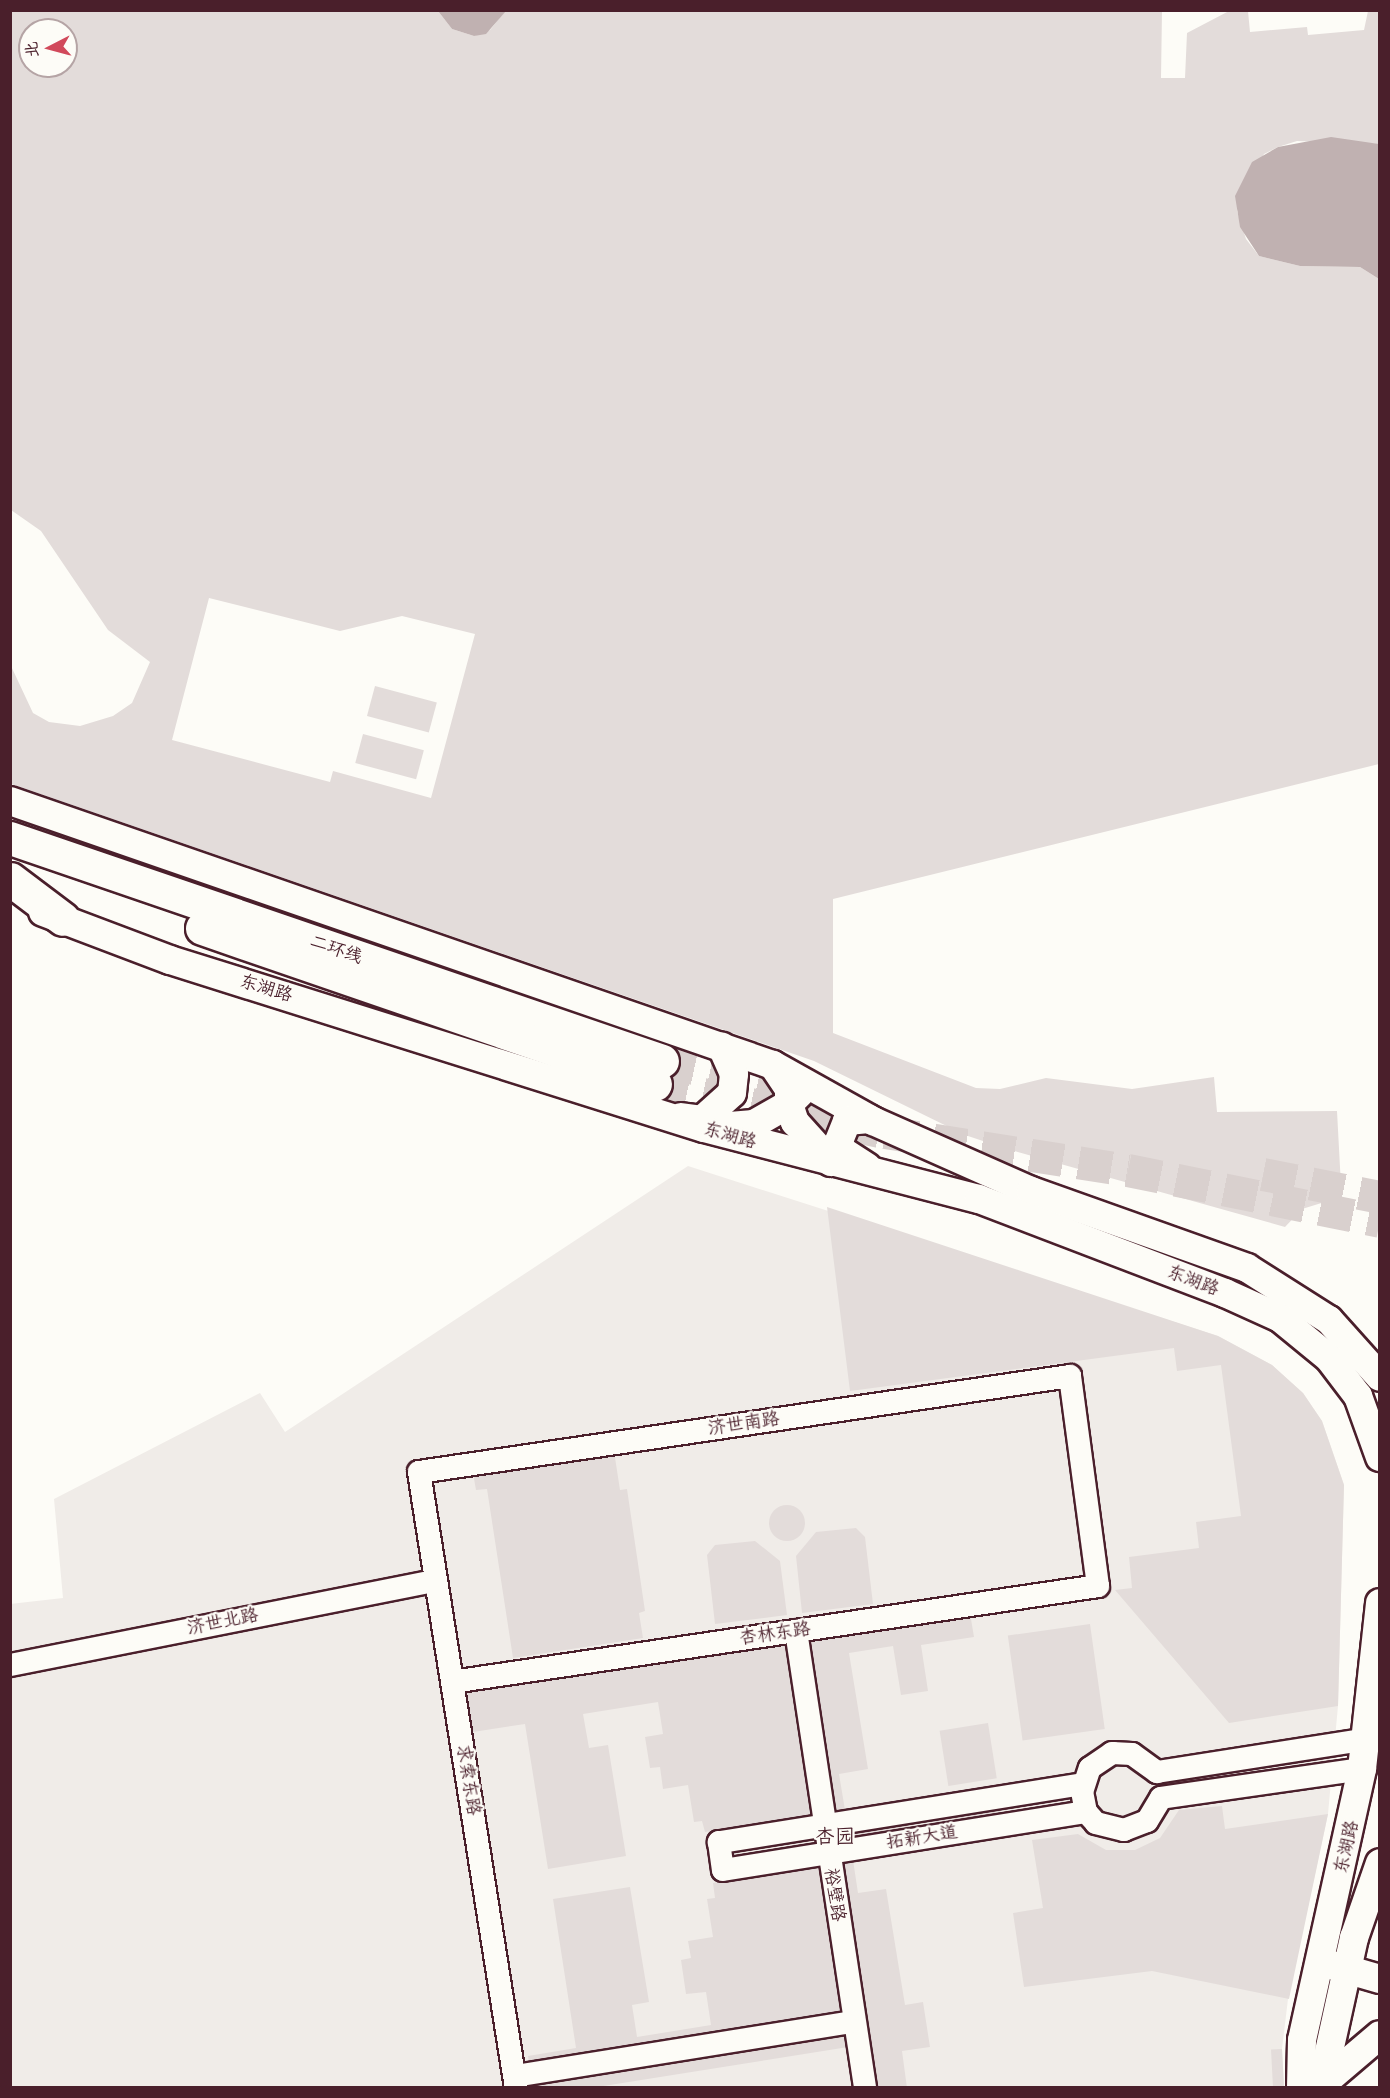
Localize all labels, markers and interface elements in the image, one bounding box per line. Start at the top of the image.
north arrow [18,18,78,78]
text: 北 [22,41,42,59]
street label: 二环线 [307,931,365,969]
street label: 东湖路 [237,971,295,1007]
street label: 东湖路 [701,1118,759,1154]
street label: 东湖路 [1164,1261,1222,1301]
street label: 济世南路 [707,1408,781,1440]
street label: 济世北路 [186,1605,260,1639]
street label: 杏林东路 [738,1618,812,1650]
street label: 求索东路 [452,1743,484,1817]
street label: 东湖路 [1330,1818,1364,1876]
street label: 拓新大道 [885,1822,959,1854]
district label: 杏园 [815,1824,855,1848]
street label: 裕壁路 [819,1867,849,1923]

